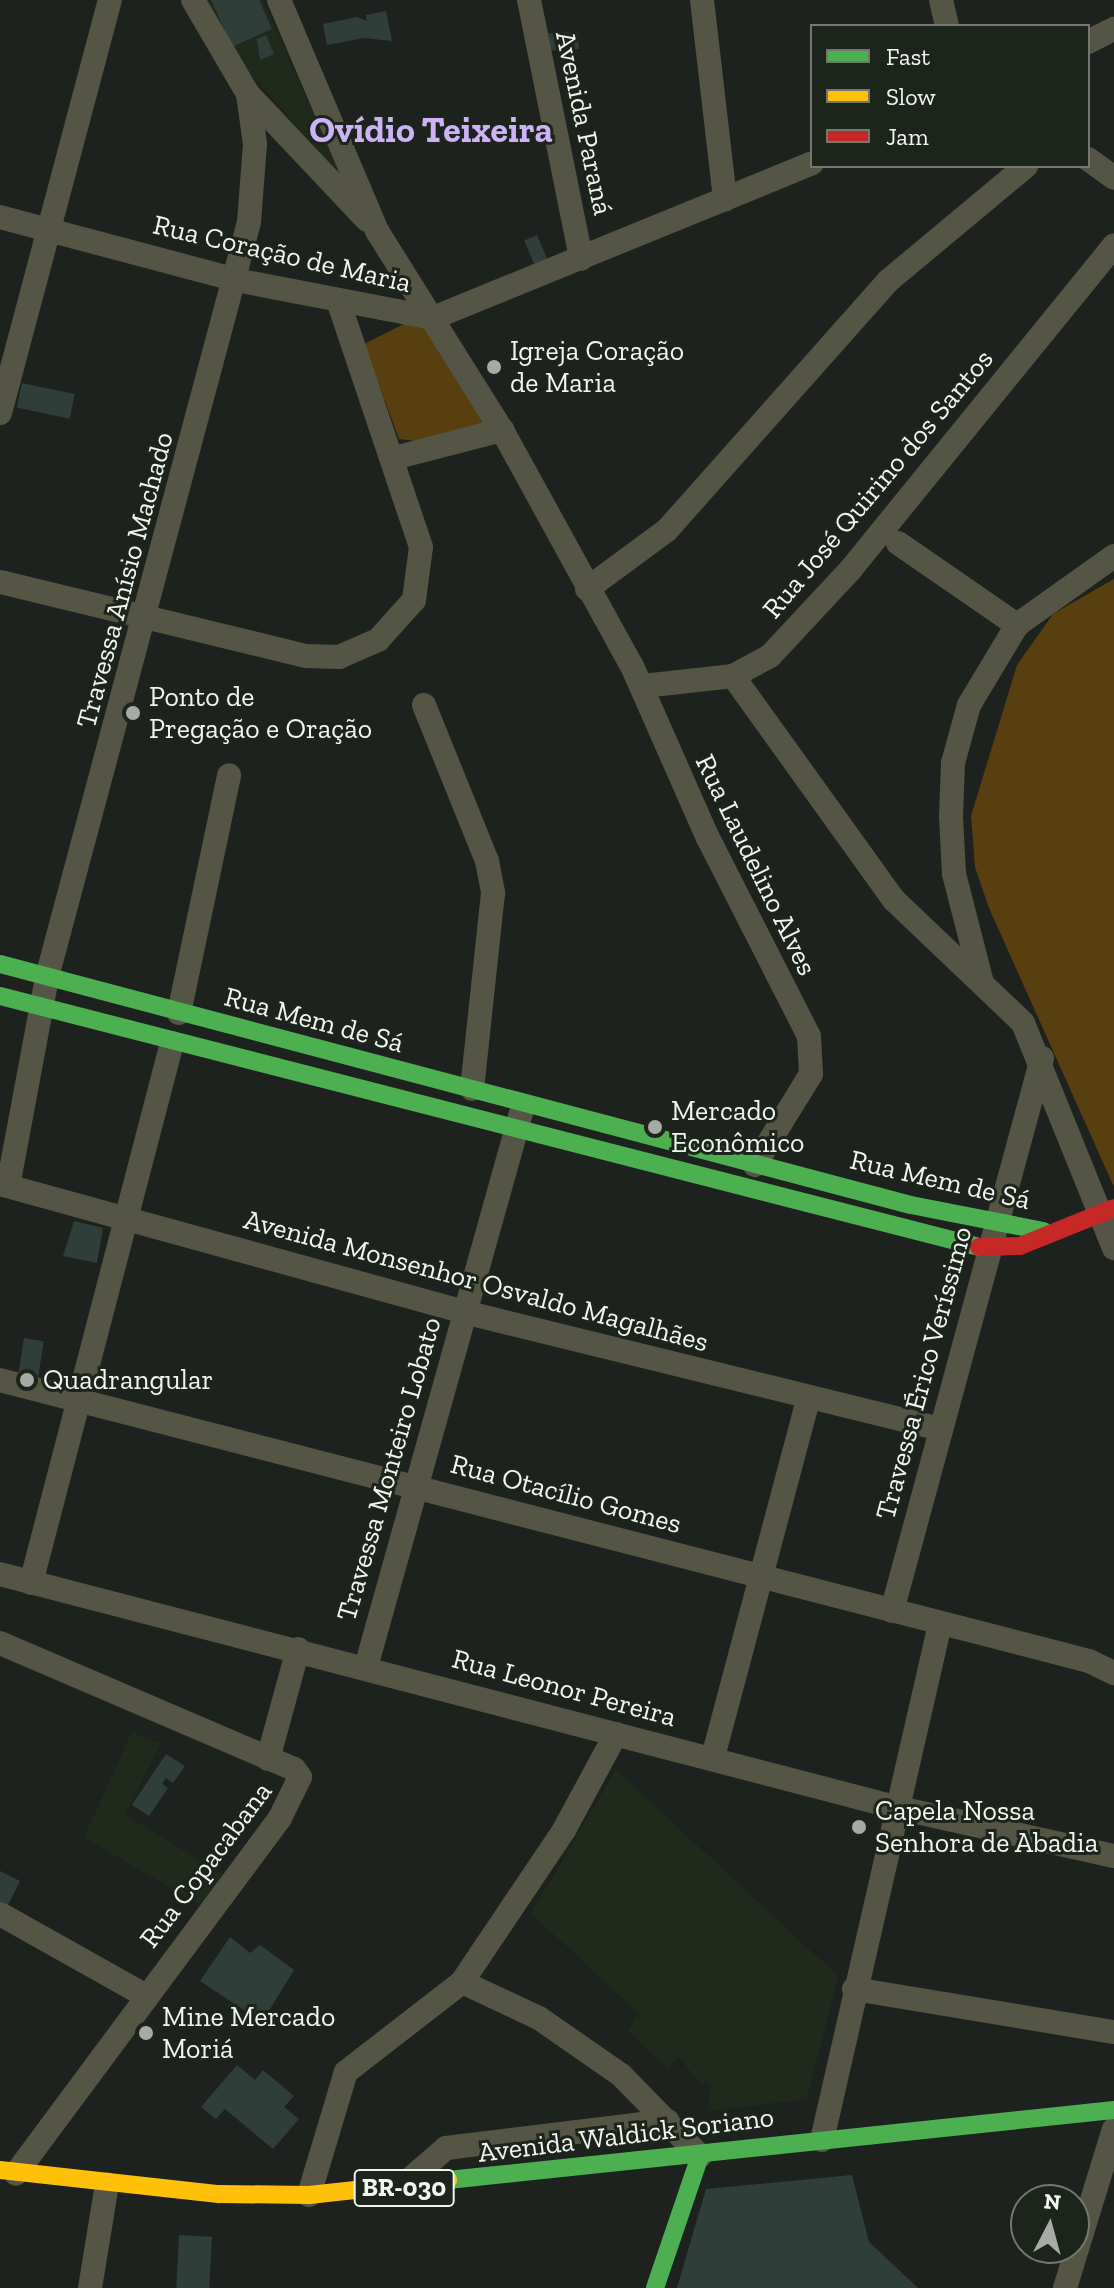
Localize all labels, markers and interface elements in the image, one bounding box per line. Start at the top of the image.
legend [810,24,1090,168]
street label: Avenida Paraná [548,28,620,218]
text: Fast [886,42,930,71]
text: Slow [886,82,936,111]
district label: Ovídio Teixeira [309,108,553,152]
text: Jam [886,122,929,151]
street label: Rua Coração de Maria [150,208,414,300]
place label: Igreja Coração de Maria [510,334,684,400]
street label: Rua José Quirino dos Santos [755,342,1001,626]
marker: Igreja Coração de Maria [485,358,503,376]
street label: Travessa Anísio Machado [69,428,181,732]
place label: Ponto de Pregação e Oração [149,680,372,746]
marker: Ponto de Pregação e Oração [124,704,142,722]
street label: Rua Laudelino Alves [688,749,824,981]
street label: Rua Mem de Sá [221,980,407,1060]
place label: Mercado Econômico [671,1094,804,1160]
marker: Mercado Econômico [646,1118,664,1136]
street label: Rua Mem de Sá [847,1143,1033,1217]
street label: Avenida Monsenhor Osvaldo Magalhães [240,1203,712,1359]
street label: Travessa Érico Veríssimo [869,1222,979,1524]
street label: Travessa Monteiro Lobato [330,1313,448,1625]
place label: Quadrangular [43,1363,213,1397]
marker: Quadrangular [18,1371,36,1389]
street label: Rua Otacílio Gomes [447,1447,685,1541]
street label: Rua Leonor Pereira [448,1642,680,1734]
street label: Rua Copacabana [133,1776,279,1954]
place label: Capela Nossa Senhora de Abadia [875,1794,1099,1860]
marker: Capela Nossa Senhora de Abadia [850,1818,868,1836]
place label: Mine Mercado Moriá [162,2000,335,2066]
marker: Mine Mercado Moriá [137,2024,155,2042]
street label: Avenida Waldick Soriano [476,2100,776,2170]
road number: BR-030 [352,2166,456,2210]
north arrow [1010,2184,1090,2264]
text: N [1043,2187,1062,2216]

